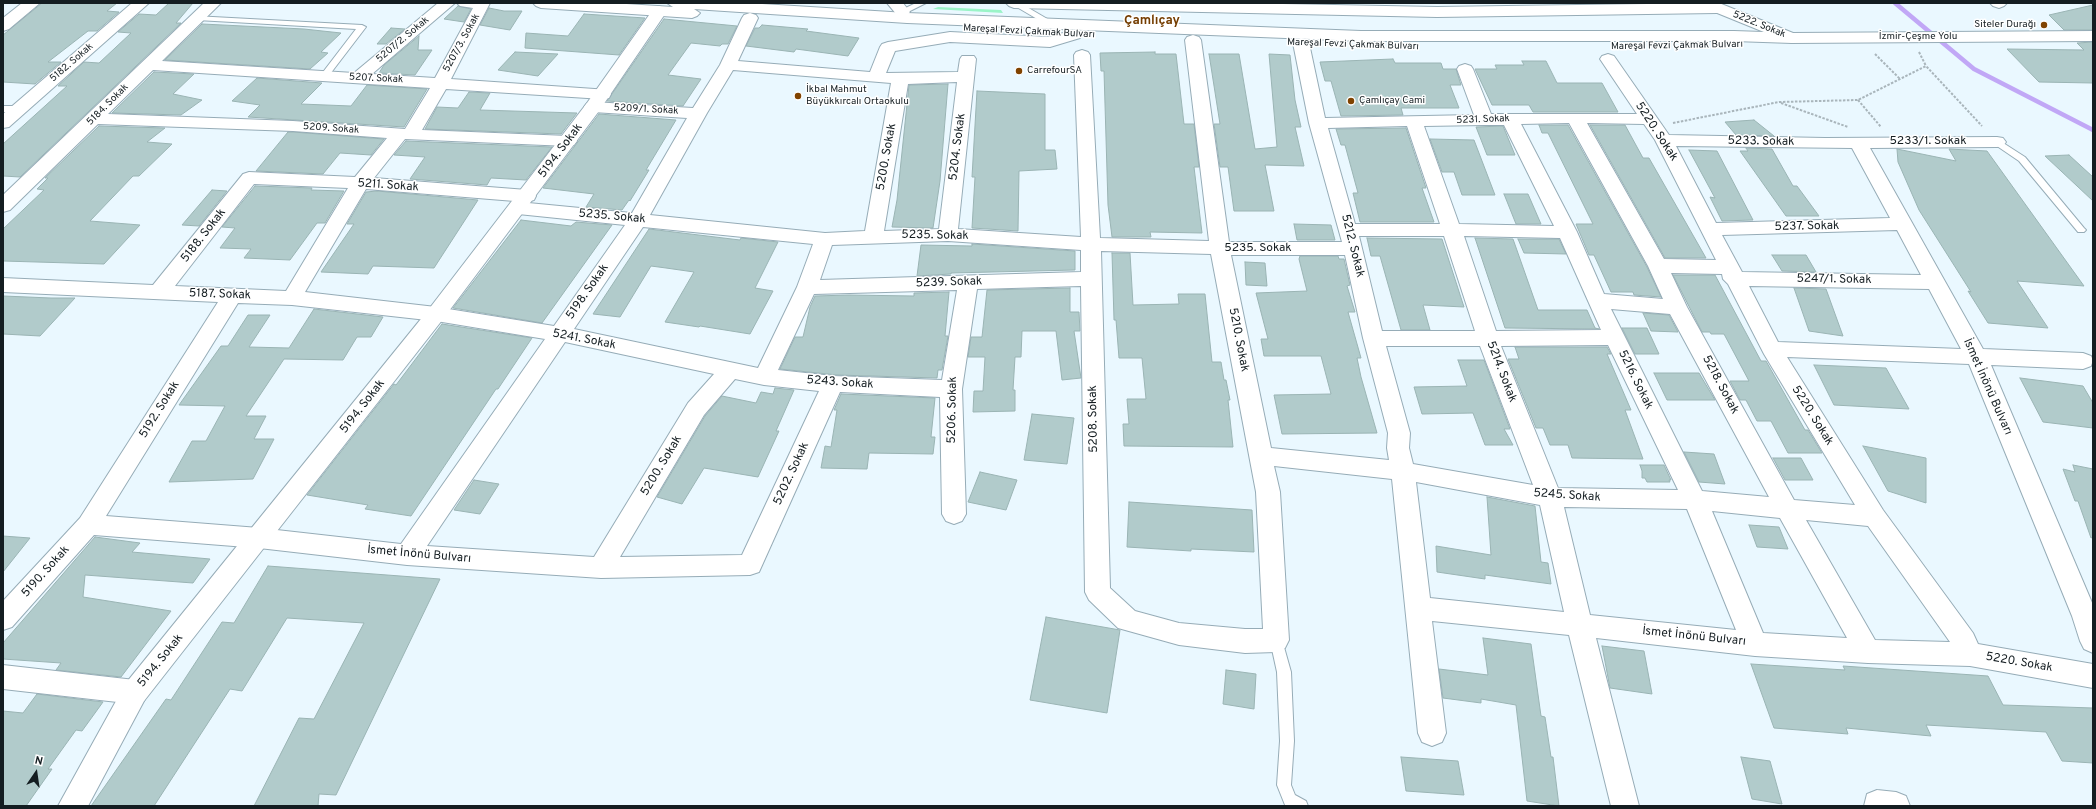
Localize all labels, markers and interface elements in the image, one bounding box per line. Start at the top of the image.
street label: 5222. Sokak [1731,9,1787,41]
street label: 5207/3. Sokak [441,12,483,74]
district label: Çamlıçay [1124,13,1180,29]
street label: 5207/2. Sokak [374,14,432,66]
place label: Siteler Durağı [1974,19,2036,31]
marker: Siteler Durağı [2039,20,2049,30]
street label: Mareşal Fevzi Çakmak Bulvarı [963,23,1095,41]
street label: İzmir-Çeşme Yolu [1879,31,1957,43]
street label: Mareşal Fevzi Çakmak Bulvarı [1287,37,1419,53]
street label: Mareşal Fevzi Çakmak Bulvarı [1611,39,1743,53]
street label: 5182. Sokak [48,41,96,85]
place label: CarrefourSA [1027,65,1082,77]
marker: CarrefourSA [1014,66,1024,76]
street label: 5207. Sokak [349,72,403,86]
street label: 5184. Sokak [85,82,131,128]
place label: İkbal Mahmut Büyükkırcalı Ortaokulu [806,84,909,108]
marker: İkbal Mahmut Büyükkırcalı Ortaokulu [793,91,803,101]
place label: Çamlıçay Cami [1359,95,1425,107]
marker: Çamlıçay Cami [1346,96,1356,106]
street label: 5220. Sokak [1632,100,1680,164]
street label: 5209/1. Sokak [613,102,679,118]
street label: 5204. Sokak [947,112,969,182]
street label: 5231. Sokak [1456,113,1510,127]
street label: 5209. Sokak [303,121,359,137]
street label: 5194. Sokak [536,121,586,181]
street label: 5200. Sokak [874,122,900,192]
street label: 5233. Sokak [1727,134,1795,150]
street label: 5233/1. Sokak [1889,135,1967,149]
street label: 5211. Sokak [357,177,419,195]
street label: 5188. Sokak [178,206,230,266]
street label: 5235. Sokak [578,207,646,227]
street label: 5212. Sokak [1337,213,1367,279]
street label: 5237. Sokak [1774,219,1840,235]
street label: 5235. Sokak [901,228,969,244]
street label: 5235. Sokak [1224,242,1292,256]
street label: 5198. Sokak [564,262,612,322]
street label: 5247/1. Sokak [1796,272,1872,288]
street label: 5239. Sokak [915,275,983,291]
street label: 5187. Sokak [189,287,251,303]
street label: 5210. Sokak [1225,307,1251,373]
street label: 5241. Sokak [551,327,617,353]
street label: İsmet İnönü Bulvarı [1959,336,2015,438]
street label: 5214. Sokak [1483,339,1519,405]
street label: 5216. Sokak [1614,348,1656,412]
street label: 5218. Sokak [1699,353,1741,417]
street label: 5243. Sokak [806,373,874,393]
street label: 5206. Sokak [945,376,961,444]
street label: 5194. Sokak [337,377,389,437]
street label: 5192. Sokak [137,379,183,441]
street label: 5220. Sokak [1788,383,1836,449]
street label: 5208. Sokak [1086,385,1102,453]
street label: 5200. Sokak [638,433,686,499]
street label: 5202. Sokak [771,440,813,508]
street label: 5245. Sokak [1533,486,1601,506]
street label: 5190. Sokak [19,543,73,601]
street label: İsmet İnönü Bulvarı [366,543,472,567]
street label: İsmet İnönü Bulvarı [1641,624,1747,650]
street label: 5194. Sokak [135,631,187,691]
street label: 5220. Sokak [1984,650,2054,676]
north arrow [16,753,56,793]
text: N [33,754,44,769]

